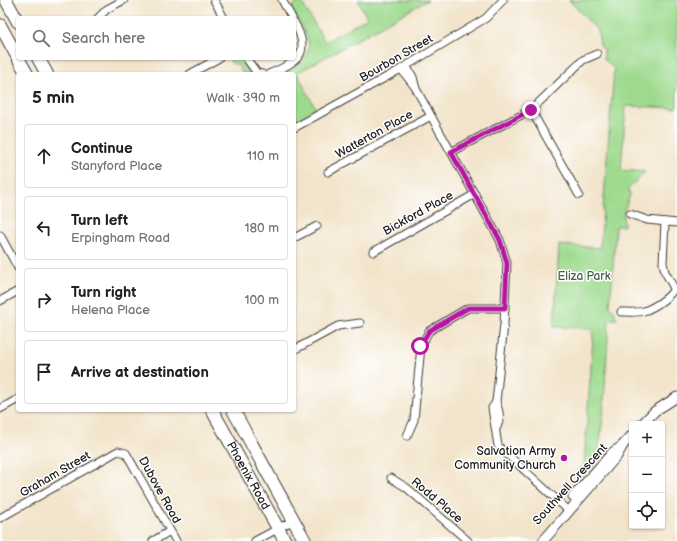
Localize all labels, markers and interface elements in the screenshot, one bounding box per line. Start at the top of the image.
search box [16,16,296,60]
icon: search [30,27,52,49]
text: Search here [62,29,145,48]
street label: Bourbon Street [357,31,436,85]
text: 5 min [32,88,75,108]
text: Walk · 390 m [206,90,280,106]
route end [522,101,540,119]
street label: Watterton Place [333,107,416,162]
text: Continue [71,139,133,158]
icon: ahead [33,145,55,167]
text: 110 m [247,148,279,164]
text: Stanyford Place [71,158,162,174]
street label: Bickford Place [380,188,456,239]
text: Turn left [71,211,128,230]
icon: left [33,217,55,239]
text: 180 m [244,220,279,236]
text: Erpingham Road [71,230,170,246]
park label: Eliza Park [557,269,611,284]
text: Turn right [71,283,136,302]
icon: right [33,289,55,311]
text: 100 m [244,292,279,308]
text: Helena Place [71,302,150,318]
route start [411,337,429,355]
icon: arrive [33,361,55,383]
text: Arrive at destination [71,363,209,382]
map controls [629,421,665,529]
button: + [629,421,665,457]
street label: Phoenix Road [223,439,273,513]
street label: Southwell Crescent [530,440,611,528]
place label: Salvation Army Community Church [454,444,557,473]
street label: Graham Street [17,448,94,501]
marker: Salvation Army Community Church [559,453,569,463]
street label: Dubove Road [135,454,184,526]
button: − [629,457,665,493]
street label: Rodd Place [408,474,466,526]
button: locate [629,493,665,529]

